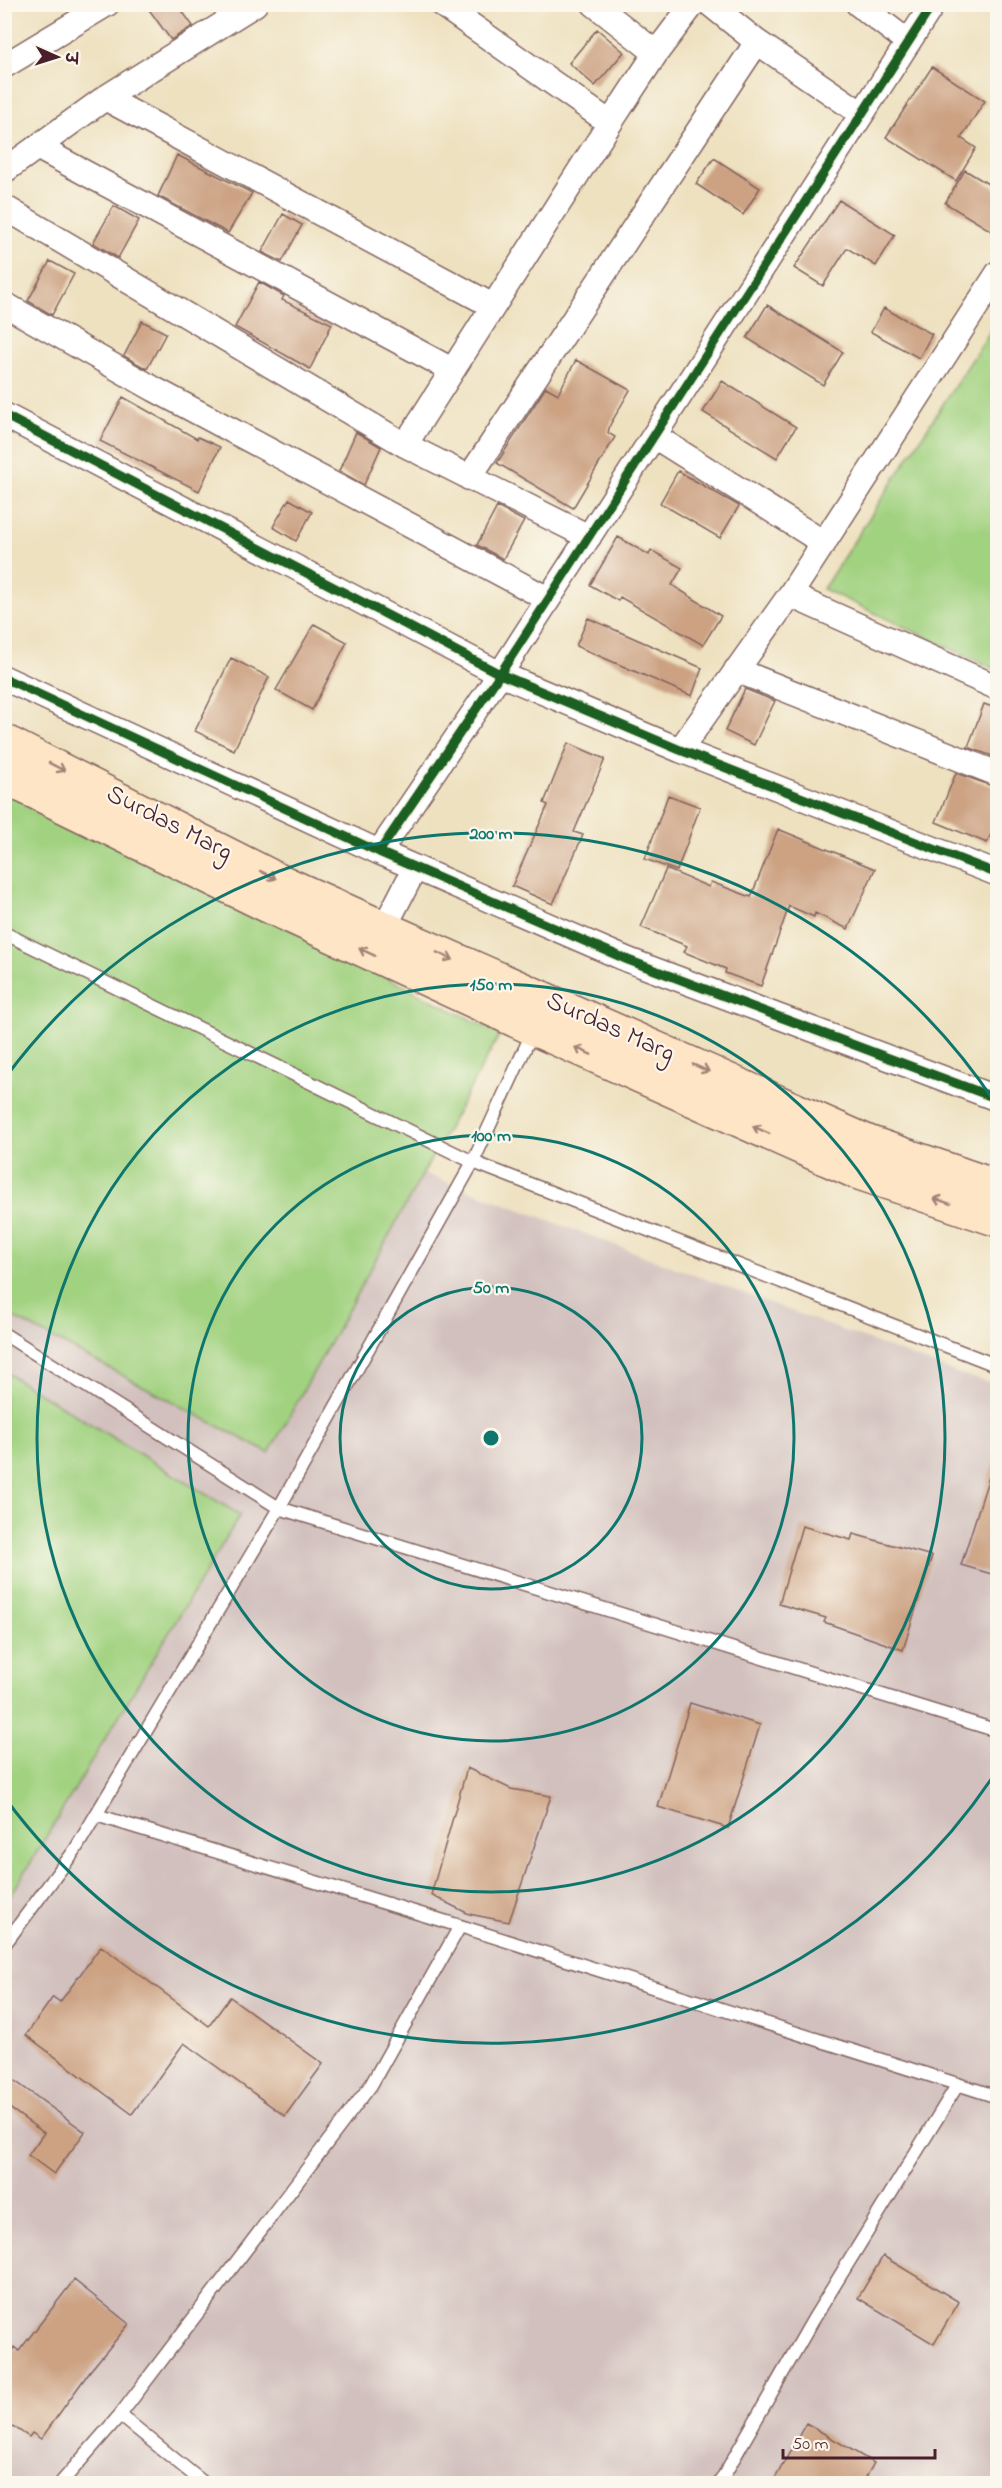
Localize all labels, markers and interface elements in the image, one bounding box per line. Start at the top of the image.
north arrow [27,27,87,87]
text: उ [58,50,82,65]
one-way arrow [47,762,65,774]
street label: Surdas Marg [99,776,239,872]
text: 200 m [469,822,513,848]
one-way arrow [259,869,277,881]
one-way arrow [359,946,377,957]
one-way arrow [436,950,454,962]
text: 150 m [470,973,512,999]
street label: Surdas Marg [539,983,681,1073]
one-way arrow [574,1045,592,1056]
one-way arrow [691,1063,709,1074]
one-way arrow [752,1123,770,1134]
text: 100 m [471,1124,511,1150]
one-way arrow [933,1195,952,1206]
text: 50 m [473,1276,509,1302]
centre of rings [481,1428,501,1448]
scale bar [783,2422,934,2460]
text: 50 m [792,2432,829,2458]

